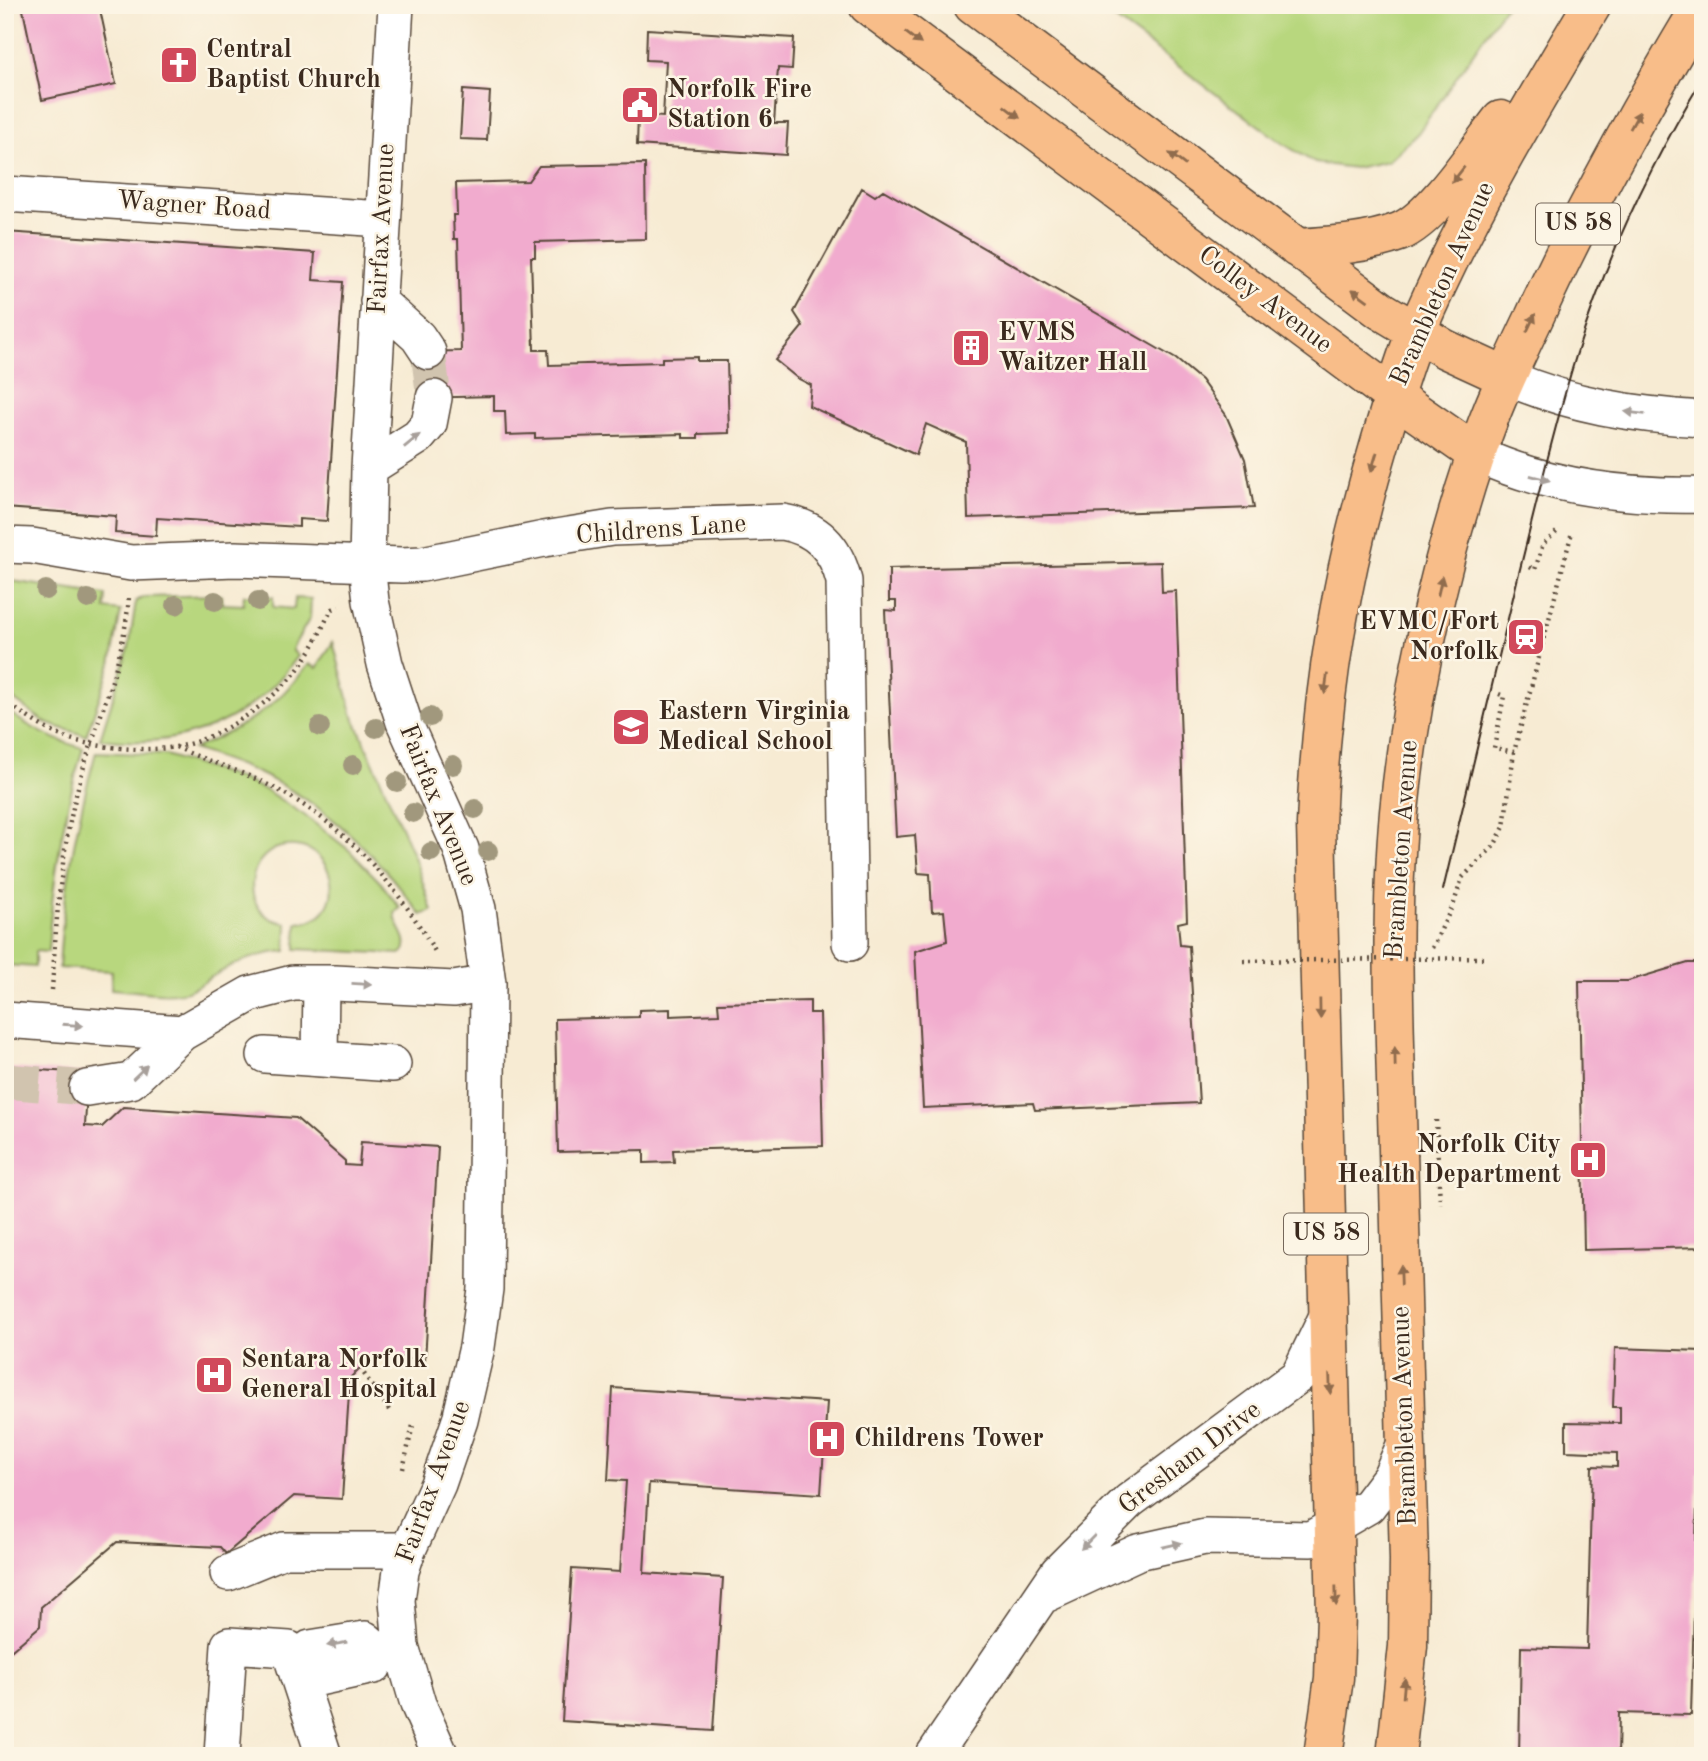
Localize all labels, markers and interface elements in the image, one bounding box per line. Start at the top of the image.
one-way arrow [903,31,921,46]
place label: Central Baptist Church [206,37,381,93]
church icon: Central Baptist Church [158,44,200,86]
place label: Norfolk Fire Station 6 [667,77,812,133]
public building icon: Norfolk Fire Station 6 [619,84,661,126]
one-way arrow [1003,105,1021,119]
one-way arrow [1629,111,1641,130]
street label: Fairfax Avenue [365,143,399,315]
one-way arrow [1168,152,1186,166]
one-way arrow [1450,165,1465,183]
street label: Brambleton Avenue [1386,178,1500,390]
street label: Wagner Road [116,188,272,224]
road number: US 58 [1536,204,1620,244]
street label: Colley Avenue [1193,241,1337,359]
one-way arrow [1351,287,1369,302]
one-way arrow [1525,313,1537,333]
place label: EVMS Waitzer Hall [998,320,1147,376]
building icon: EVMS Waitzer Hall [950,327,992,369]
one-way arrow [1624,408,1646,419]
one-way arrow [403,434,420,449]
one-way arrow [1368,451,1378,472]
one-way arrow [1529,473,1551,484]
street label: Childrens Lane [575,511,747,549]
one-way arrow [1434,575,1445,597]
place label: EVMC/Fort Norfolk [1359,609,1499,665]
station icon: EVMC/Fort Norfolk [1505,616,1547,658]
one-way arrow [1321,673,1332,695]
place label: Eastern Virginia Medical School [658,699,850,755]
school or university icon: Eastern Virginia Medical School [610,706,652,748]
street label: Fairfax Avenue [394,721,482,889]
street label: Brambleton Avenue [1381,739,1423,961]
one-way arrow [352,979,374,990]
one-way arrow [1314,999,1326,1021]
one-way arrow [63,1020,85,1031]
one-way arrow [1390,1046,1401,1068]
one-way arrow [131,1065,148,1081]
place label: Norfolk City Health Department [1337,1132,1561,1188]
hospital icon: Norfolk City Health Department [1567,1139,1609,1181]
road number: US 58 [1284,1214,1368,1254]
one-way arrow [1395,1263,1407,1285]
street label: Brambleton Avenue [1388,1305,1422,1527]
place label: Sentara Norfolk General Hospital [241,1347,437,1403]
hospital icon: Sentara Norfolk General Hospital [193,1354,235,1396]
one-way arrow [1325,1373,1336,1395]
street label: Gresham Drive [1114,1396,1266,1520]
street label: Fairfax Avenue [392,1397,476,1567]
hospital icon: Childrens Tower [806,1418,848,1460]
place label: Childrens Tower [854,1426,1044,1452]
one-way arrow [1079,1534,1096,1551]
one-way arrow [1161,1539,1183,1550]
one-way arrow [1330,1585,1342,1607]
one-way arrow [326,1639,348,1650]
one-way arrow [1399,1677,1410,1699]

